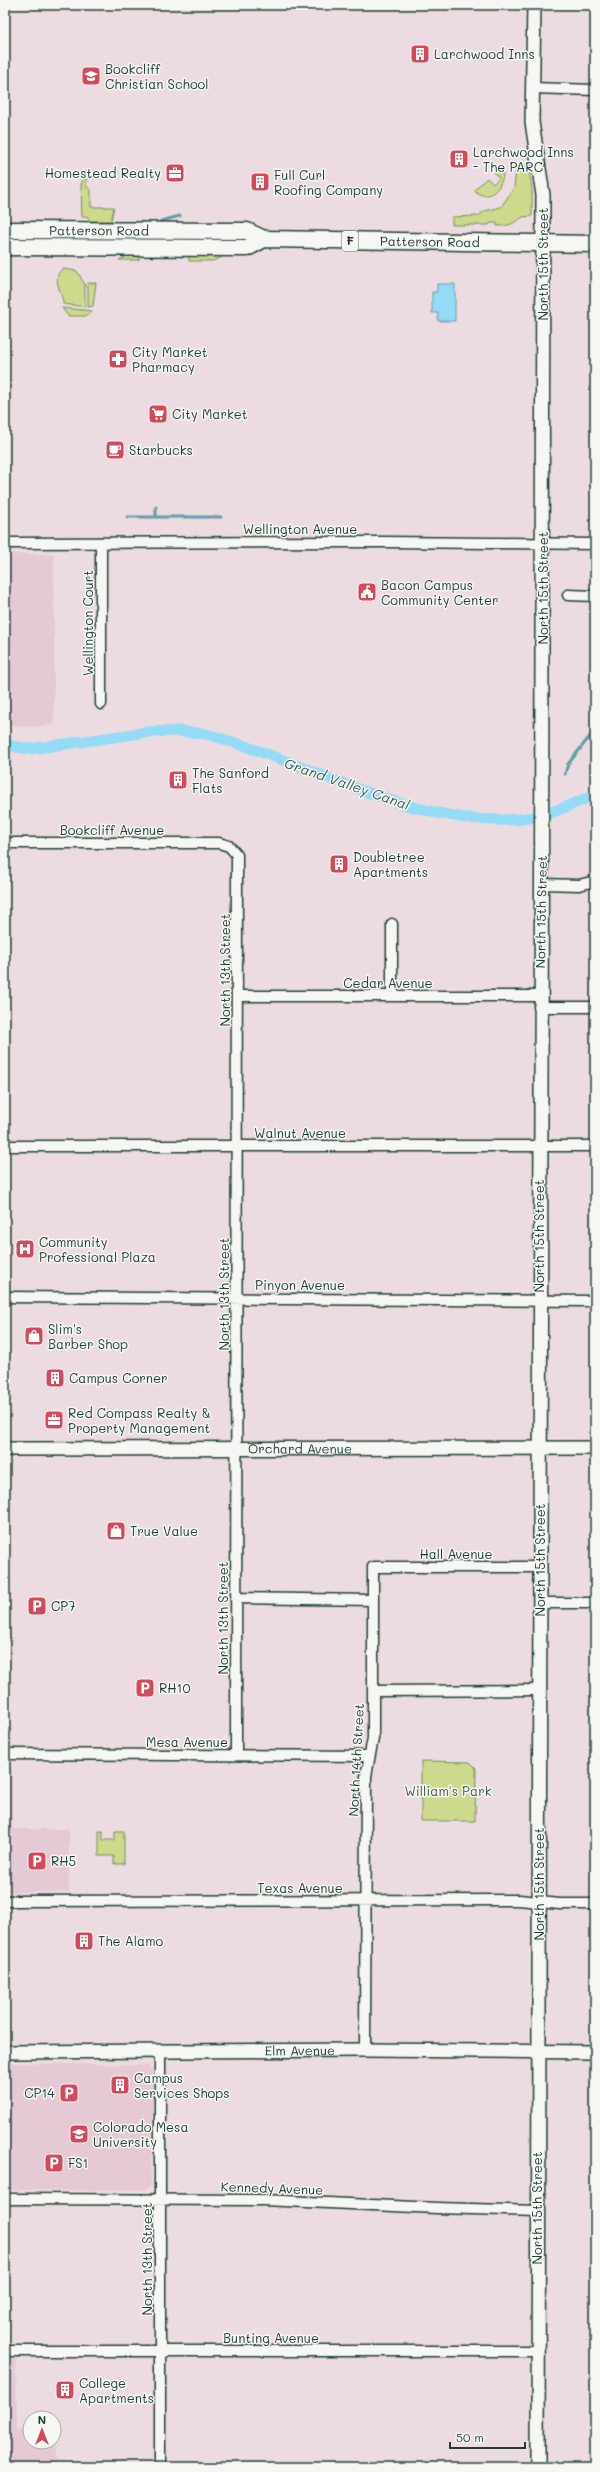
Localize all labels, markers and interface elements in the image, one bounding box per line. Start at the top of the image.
building icon: Larchwood Inns [409,43,431,65]
place label: Larchwood Inns [434,45,535,62]
place label: Bookcliff Christian School [105,60,209,92]
school or university icon: Bookcliff Christian School [80,65,102,87]
place label: Larchwood Inns - The PARC [473,143,574,175]
building icon: Larchwood Inns - The PARC [448,148,470,170]
office icon: Homestead Realty [164,162,186,184]
place label: Homestead Realty [45,164,161,181]
place label: Full Curl Roofing Company [274,166,383,198]
building icon: Full Curl Roofing Company [249,171,271,193]
street label: North 15th Street [534,207,551,321]
street label: Patterson Road [49,221,149,239]
road number: F [342,231,358,251]
street label: Patterson Road [380,232,480,250]
place label: City Market Pharmacy [132,343,208,375]
pharmacy icon: City Market Pharmacy [107,348,129,370]
supermarket icon: City Market [147,403,169,425]
place label: City Market [172,405,248,422]
cafe icon: Starbucks [104,439,126,461]
place label: Starbucks [129,441,193,458]
street label: Wellington Avenue [243,520,357,537]
street label: North 15th Street [534,531,551,645]
street label: Wellington Court [79,570,96,676]
place label: Bacon Campus Community Center [381,576,499,608]
public building icon: Bacon Campus Community Center [356,581,378,603]
water label: Grand Valley Canal [282,753,413,814]
place label: The Sanford Flats [192,764,269,796]
building icon: The Sanford Flats [167,769,189,791]
street label: Bookcliff Avenue [60,821,164,838]
place label: Doubletree Apartments [353,848,428,880]
building icon: Doubletree Apartments [328,853,350,875]
street label: North 15th Street [531,855,550,969]
street label: North 13th Street [216,913,233,1027]
street label: Cedar Avenue [343,974,433,991]
street label: Walnut Avenue [254,1124,346,1141]
street label: North 15th Street [530,1179,547,1293]
place label: Community Professional Plaza [39,1233,156,1265]
street label: North 13th Street [215,1237,232,1351]
hospital icon: Community Professional Plaza [14,1238,36,1260]
street label: Pinyon Avenue [255,1276,345,1293]
place label: Slim's Barber Shop [48,1320,128,1352]
shop icon: Slim's Barber Shop [23,1325,45,1347]
building icon: Campus Corner [44,1367,66,1389]
place label: Campus Corner [69,1369,168,1386]
place label: Red Compass Realty & Property Management [68,1404,211,1436]
office icon: Red Compass Realty & Property Management [43,1409,65,1431]
street label: Orchard Avenue [248,1439,352,1457]
street label: North 15th Street [531,1503,548,1617]
shop icon: True Value [105,1520,127,1542]
place label: True Value [130,1522,198,1539]
street label: Hall Avenue [419,1545,493,1562]
street label: North 13th Street [214,1561,231,1675]
parking icon: CP7 [26,1595,48,1617]
place label: CP7 [51,1597,75,1614]
parking icon: RH10 [134,1677,156,1699]
place label: RH10 [159,1679,190,1696]
street label: North 14th Street [344,1703,367,1817]
street label: Mesa Avenue [146,1733,228,1750]
park label: William's Park [404,1782,492,1799]
street label: North 15th Street [530,1827,547,1941]
parking icon: RH5 [26,1850,48,1872]
place label: RH5 [51,1852,76,1869]
street label: Texas Avenue [257,1879,343,1896]
building icon: The Alamo [73,1930,95,1952]
place label: The Alamo [98,1932,163,1949]
street label: Elm Avenue [265,2041,335,2059]
place label: Campus Services Shops [134,2069,230,2101]
building icon: Campus Services Shops [109,2074,131,2096]
parking icon: CP14 [58,2082,80,2104]
place label: CP14 [24,2084,55,2101]
place label: Colorado Mesa University [93,2118,189,2150]
school or university icon: Colorado Mesa University [68,2123,90,2145]
street label: North 15th Street [528,2151,545,2265]
parking icon: FS1 [43,2152,65,2174]
place label: FS1 [68,2154,88,2171]
street label: Kennedy Avenue [220,2177,324,2198]
street label: North 13th Street [138,2202,155,2316]
street label: Bunting Avenue [223,2329,319,2346]
place label: College Apartments [79,2374,154,2406]
building icon: College Apartments [54,2379,76,2401]
north arrow [22,2410,62,2450]
text: N [38,2412,46,2427]
scale bar [450,2424,525,2450]
text: 50 m [456,2429,484,2445]

